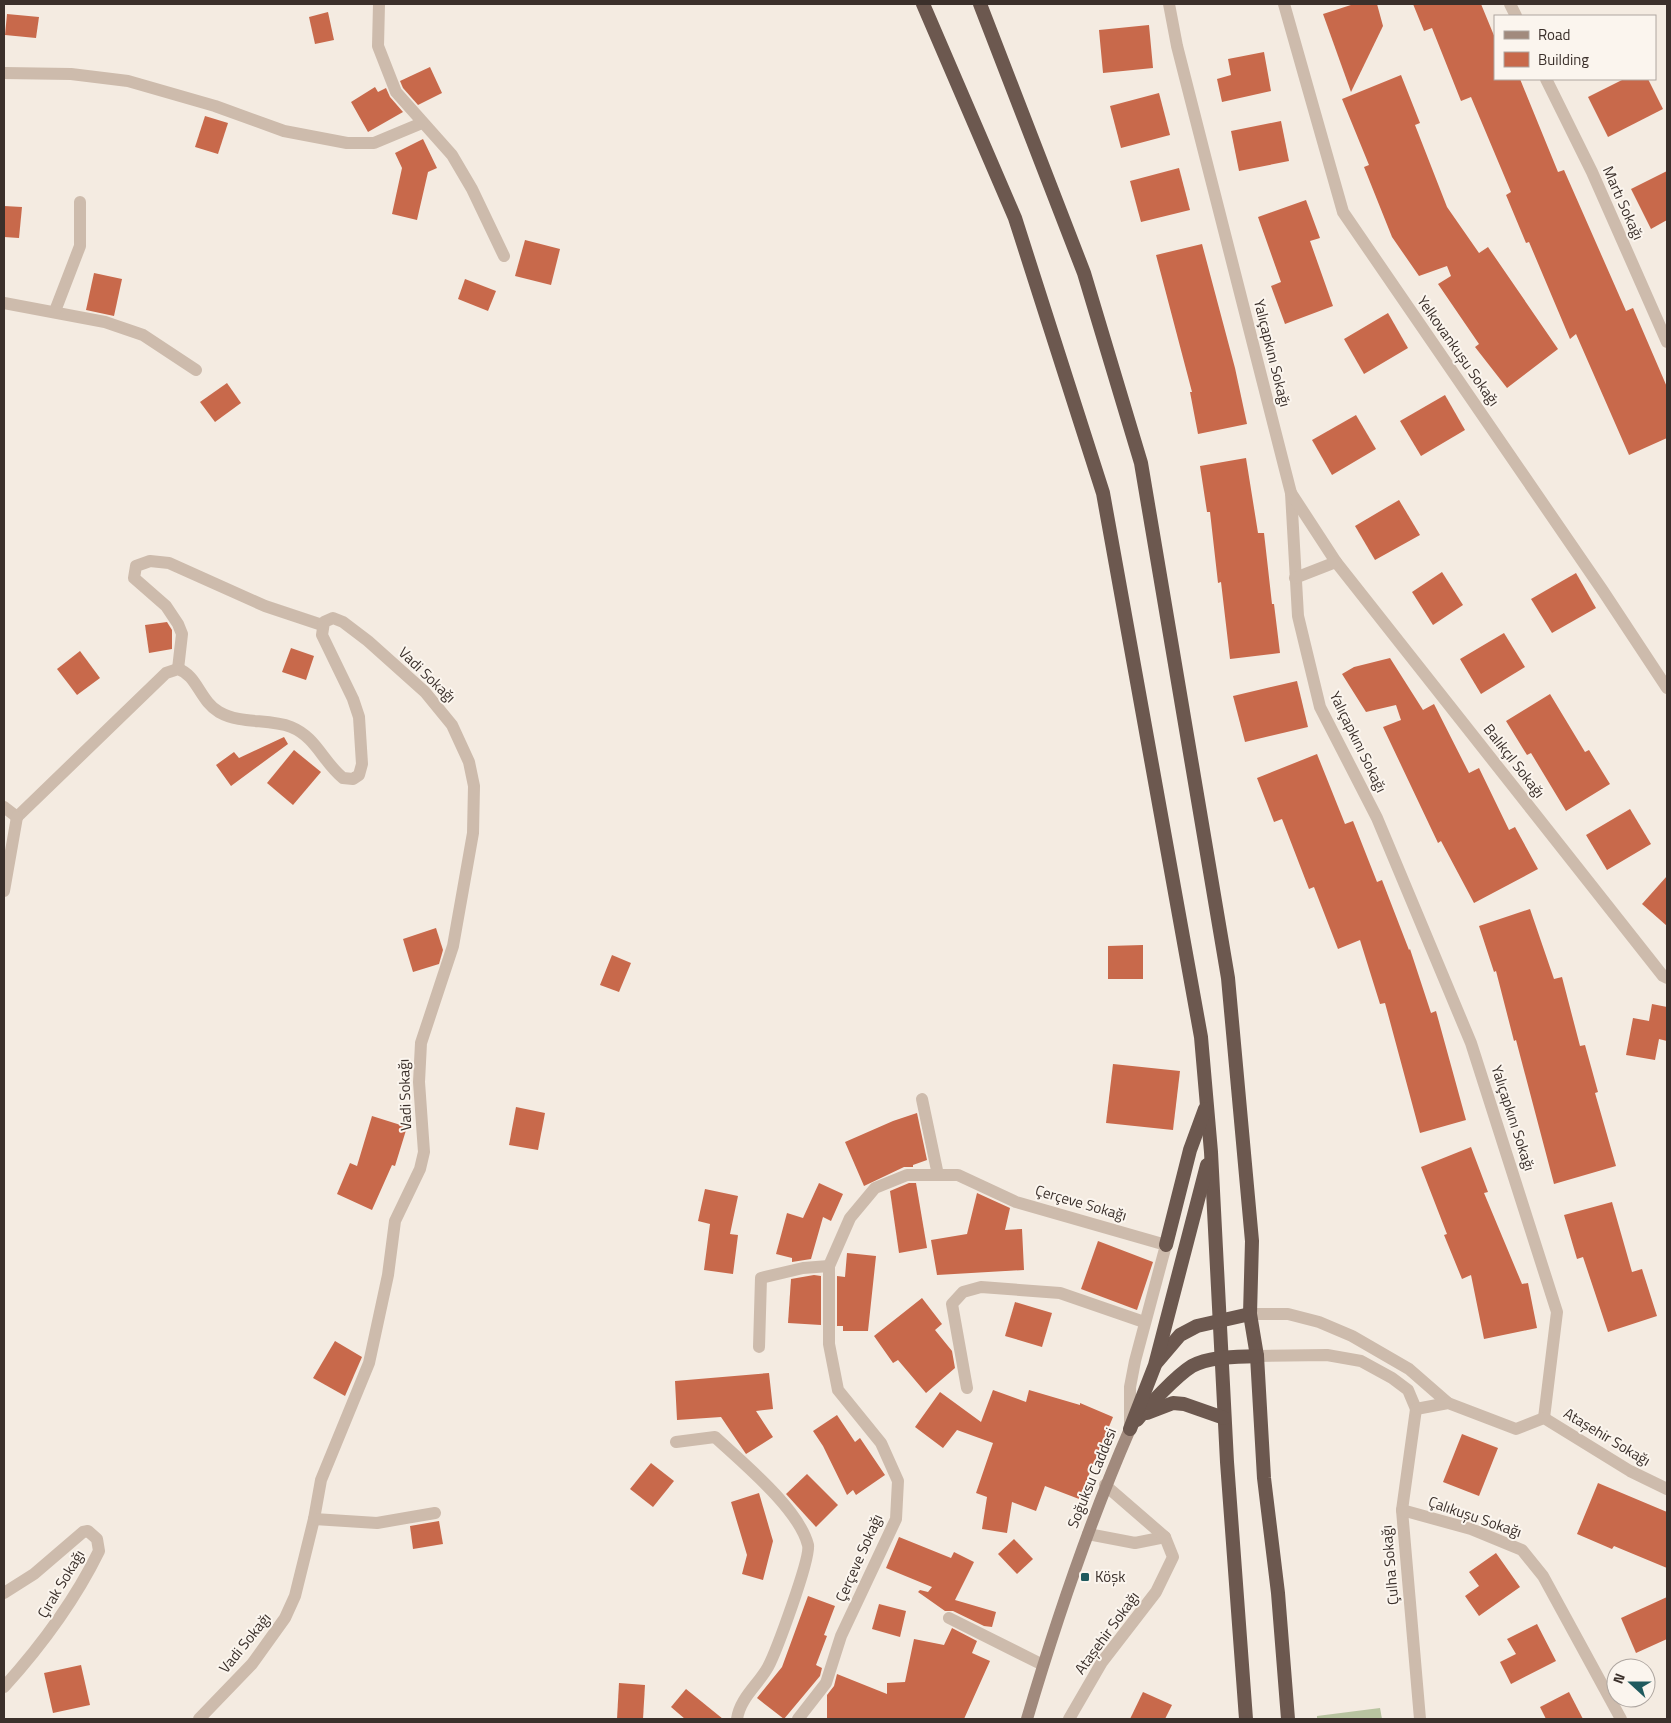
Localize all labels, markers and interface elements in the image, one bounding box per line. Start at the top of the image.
legend [1494,15,1656,80]
text: Road [1538,23,1570,46]
text: Building [1538,48,1589,71]
street label: Martı Sokağı [1597,162,1650,243]
street label: Yelkovankuşu Sokağı [1412,291,1505,411]
street label: Yalıçapkını Sokağı [1248,297,1297,409]
street label: Vadi Sokağı [393,641,461,708]
street label: Yalıçapkını Sokağı [1324,687,1393,796]
street label: Balıkçıl Sokağı [1478,719,1551,803]
street label: Vadi Sokağı [392,1059,417,1131]
street label: Yalıçapkını Sokağı [1486,1062,1541,1174]
street label: Çerçeve Sokağı [1033,1178,1130,1227]
street label: Ataşehir Sokağı [1560,1402,1655,1472]
street label: Soğuksu Caddesi [1061,1424,1122,1532]
street label: Çalıkuşu Sokağı [1425,1490,1525,1543]
street label: Çerçeve Sokağı [829,1510,888,1605]
street label: Çulha Sokağı [1375,1524,1404,1606]
street label: Çırak Sokağı [31,1545,90,1622]
place label: Köşk [1095,1565,1125,1588]
marker: Köşk [1079,1571,1091,1583]
street label: Ataşehir Sokağı [1069,1586,1145,1679]
street label: Vadi Sokağı [213,1607,276,1678]
north arrow [1606,1658,1656,1708]
text: N [1607,1670,1630,1686]

